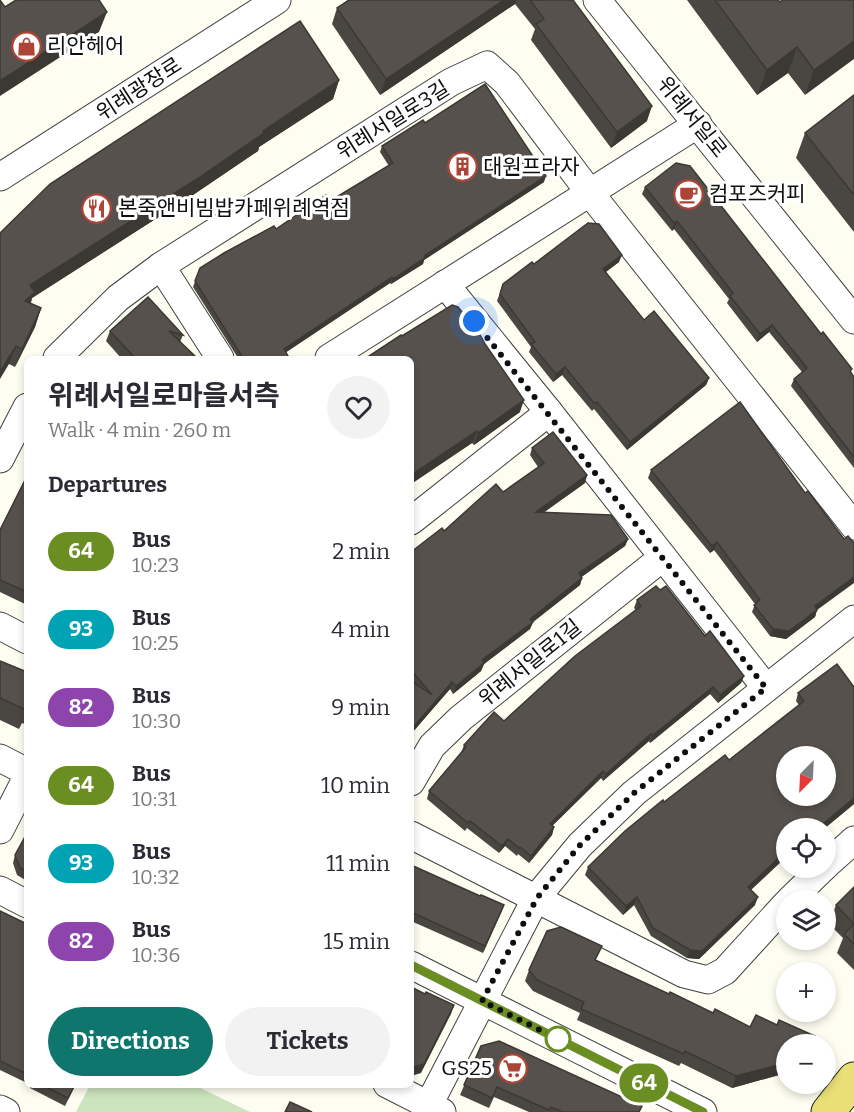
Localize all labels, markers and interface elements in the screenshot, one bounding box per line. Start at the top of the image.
shop icon: 리안헤어 [10,30,42,62]
place label: 리안헤어 [47,33,124,59]
street label: 위례광장로 [91,52,187,126]
street label: 위례서일로 [651,71,733,163]
street label: 위례서일로3길 [332,75,454,165]
building icon: 대원프라자 [446,151,478,183]
place label: 대원프라자 [483,154,580,180]
cafe icon: 컴포즈커피 [672,178,704,210]
place label: 컴포즈커피 [709,181,806,207]
restaurant icon: 본죽앤비빔밥카페위례역점 [81,192,113,224]
place label: 본죽앤비빔밥카페위례역점 [118,195,350,221]
your location [459,306,489,336]
button: heart [327,376,390,439]
text: 위례서일로마을서측 [48,379,280,412]
text: Walk · 4 min · 260 m [48,418,231,442]
text: Departures [48,471,167,498]
text: Bus [132,526,171,553]
text: 64 [68,538,94,564]
text: 2 min [332,538,390,565]
text: 10:23 [132,553,179,577]
text: Bus [132,604,171,631]
street label: 위례서일로1길 [473,614,587,712]
text: 93 [69,616,93,642]
text: 4 min [331,616,390,643]
text: 10:25 [132,631,179,655]
text: Bus [132,682,171,709]
text: 82 [69,694,93,720]
text: 9 min [331,694,390,721]
text: 10:30 [132,709,181,733]
north arrow [776,746,836,806]
map controls [776,746,836,1094]
text: Bus [132,760,171,787]
text: 64 [68,772,94,798]
text: 10 min [321,772,390,799]
text: 10:31 [132,787,177,811]
button: locate [776,818,836,878]
text: Bus [132,838,171,865]
text: 93 [69,850,93,876]
text: 11 min [326,850,390,877]
text: 10:32 [132,865,179,889]
button: layers [776,890,836,950]
text: Bus [132,916,171,943]
text: 82 [69,928,93,954]
text: 15 min [323,928,390,955]
text: 10:36 [132,943,180,967]
button: + [776,962,836,1022]
button: Directions [48,1007,213,1076]
button: Tickets [225,1007,390,1076]
unlabelled marker [545,1026,571,1052]
button: − [776,1034,836,1094]
supermarket icon: GS25 [497,1052,529,1084]
place label: GS25 [441,1055,492,1081]
line badge: 64 [617,1064,671,1102]
text: 64 [631,1070,657,1096]

